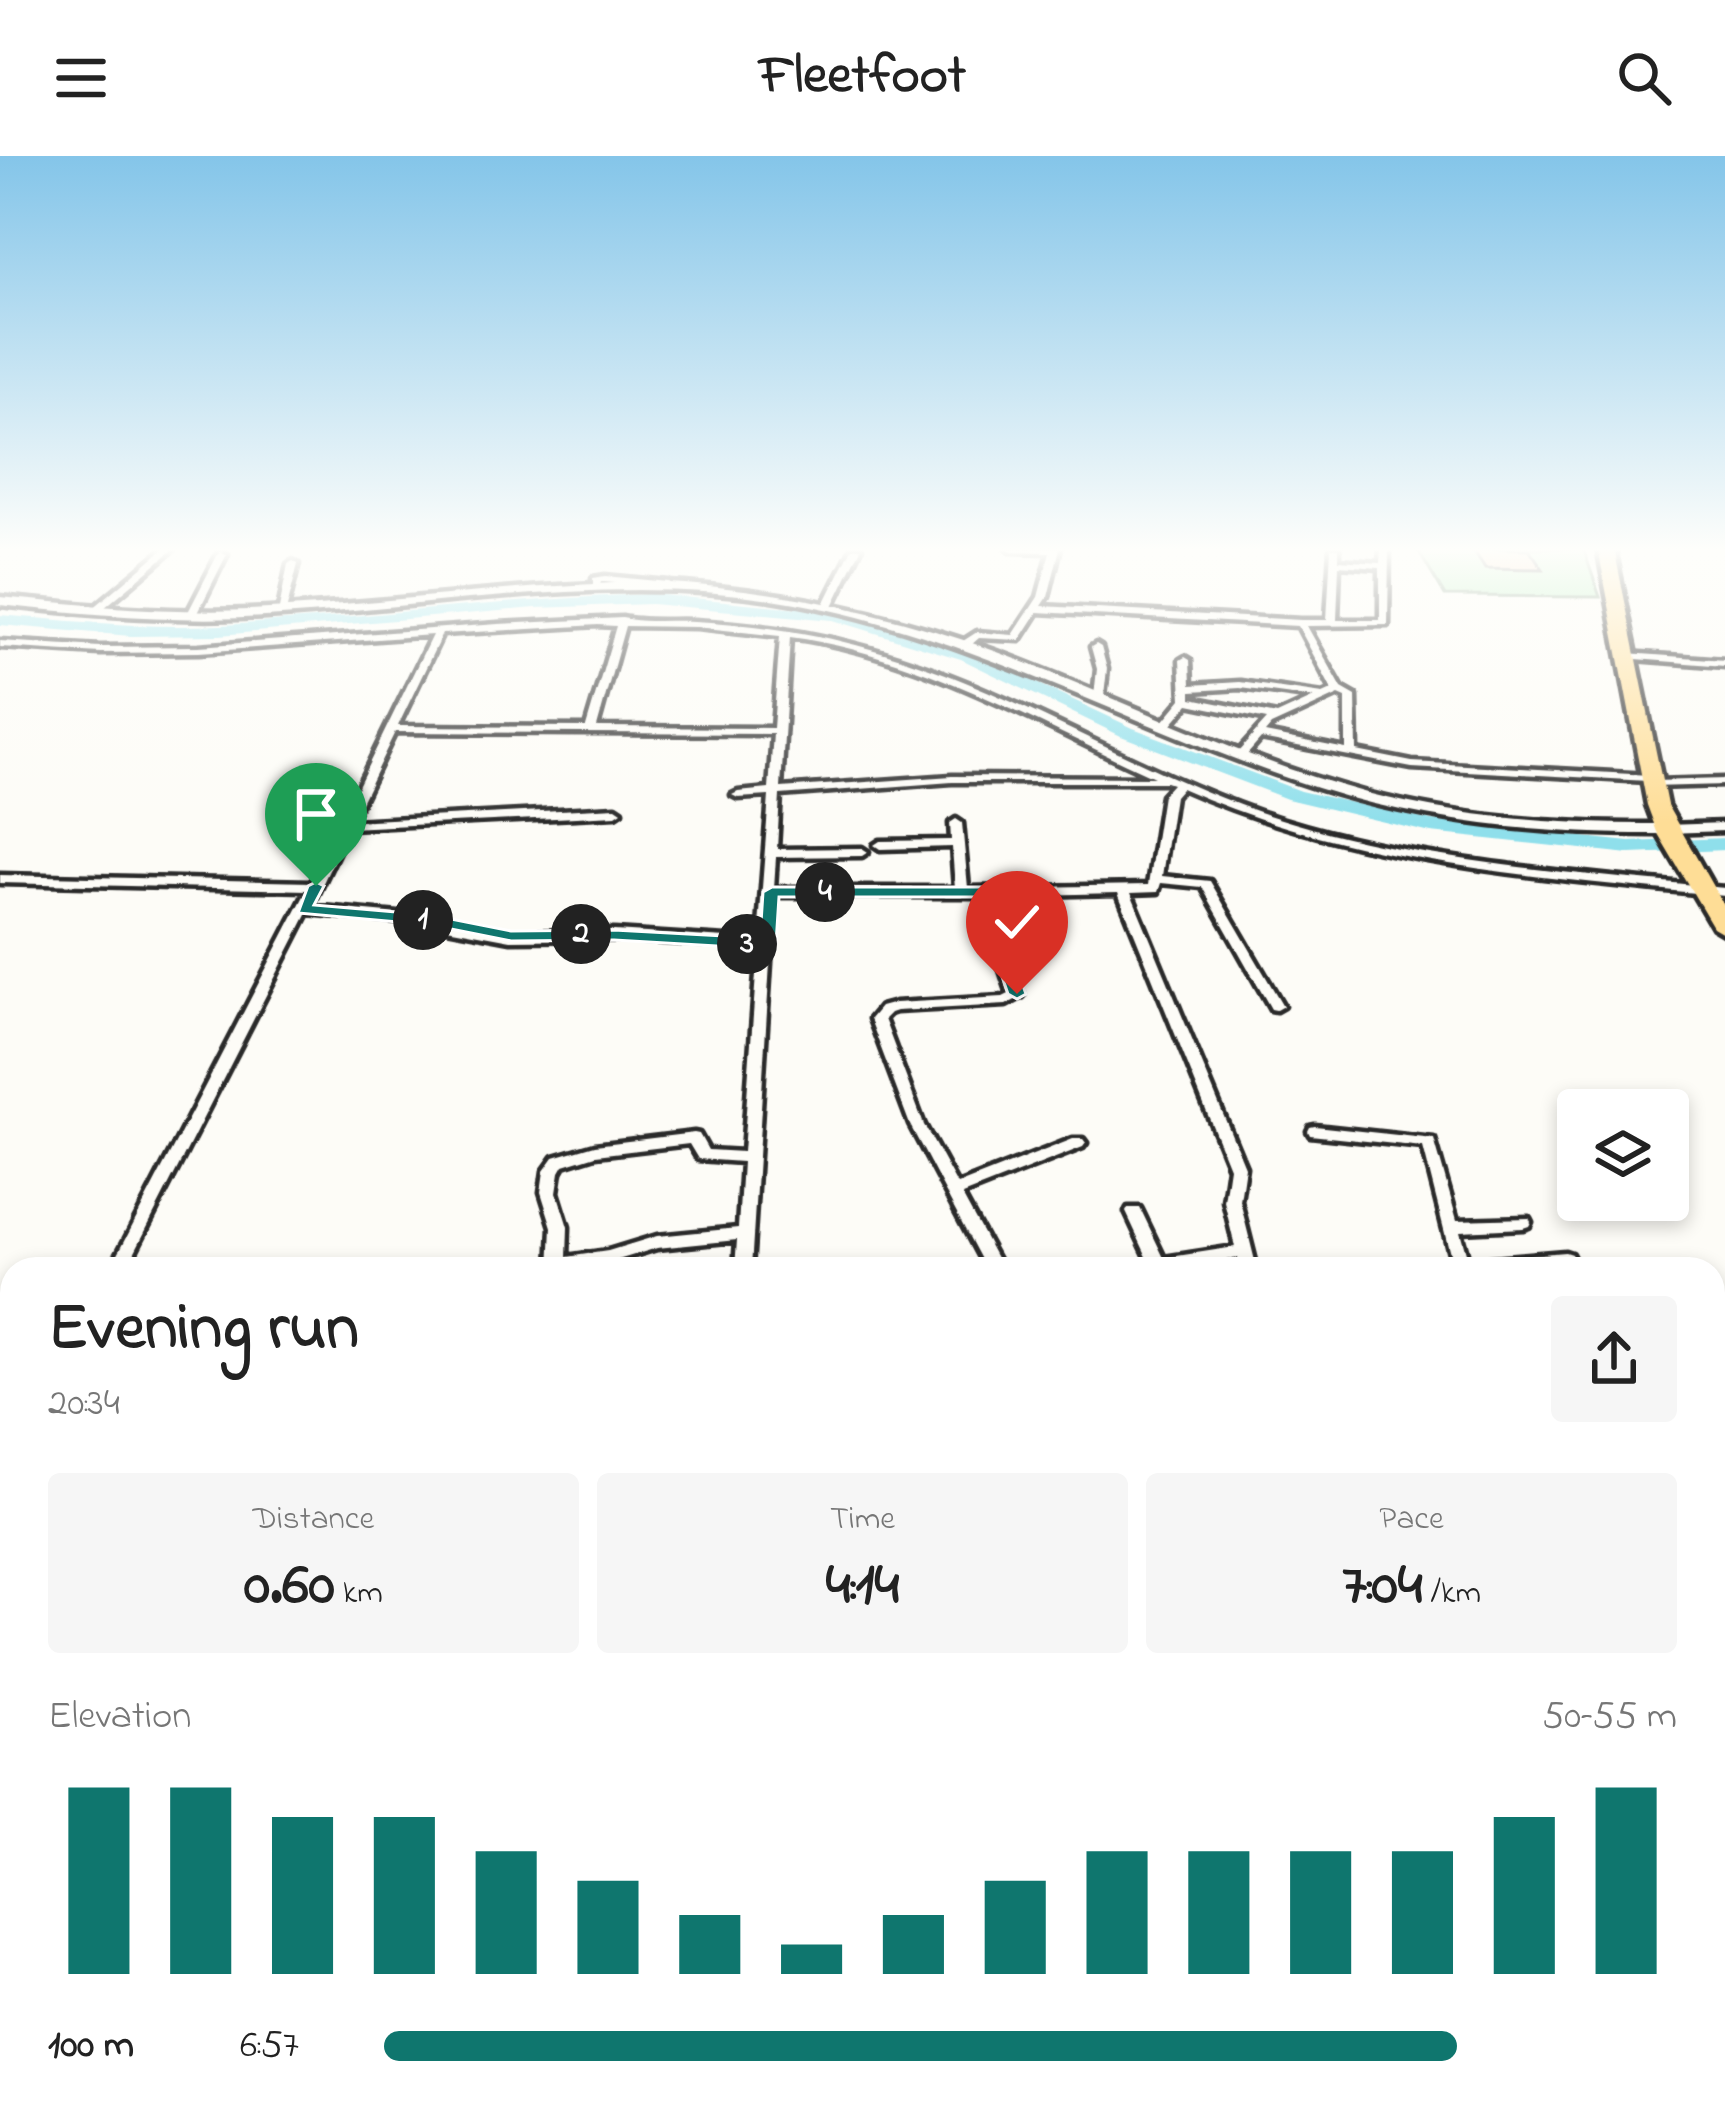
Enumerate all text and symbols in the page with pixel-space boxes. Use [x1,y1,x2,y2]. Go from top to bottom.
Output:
text: Fleetfoot [759,39,966,117]
icon: menu [48,45,114,111]
icon: search [1611,45,1677,111]
pin [265,763,367,886]
icon: arrive [283,781,349,847]
pin: 4 [795,862,855,922]
text: 4 [818,868,832,916]
pin [966,871,1068,994]
icon: check [984,889,1050,955]
pin: 1 [393,890,453,950]
text: 1 [418,896,428,944]
pin: 2 [551,904,611,964]
text: 2 [573,910,589,958]
pin: 3 [717,914,777,974]
text: 3 [740,920,754,968]
map controls [1557,1089,1689,1221]
button: layers [1557,1089,1689,1221]
text: Evening run [48,1283,359,1379]
button: share [1551,1296,1677,1422]
text: 20:34 [48,1376,120,1433]
text: Distance [253,1496,374,1544]
text: Time [830,1496,895,1544]
text: Pace [1379,1496,1444,1544]
text: 0.60 [244,1544,335,1631]
text: 4:14 [826,1544,899,1631]
text: 7:04 [1342,1544,1422,1631]
text: km [335,1570,383,1618]
text: /km [1422,1570,1481,1618]
text: Elevation [48,1689,191,1746]
text: 50–55 m [1542,1689,1677,1746]
text: 100 m [48,2018,134,2075]
text: 6:57 [240,2018,299,2075]

